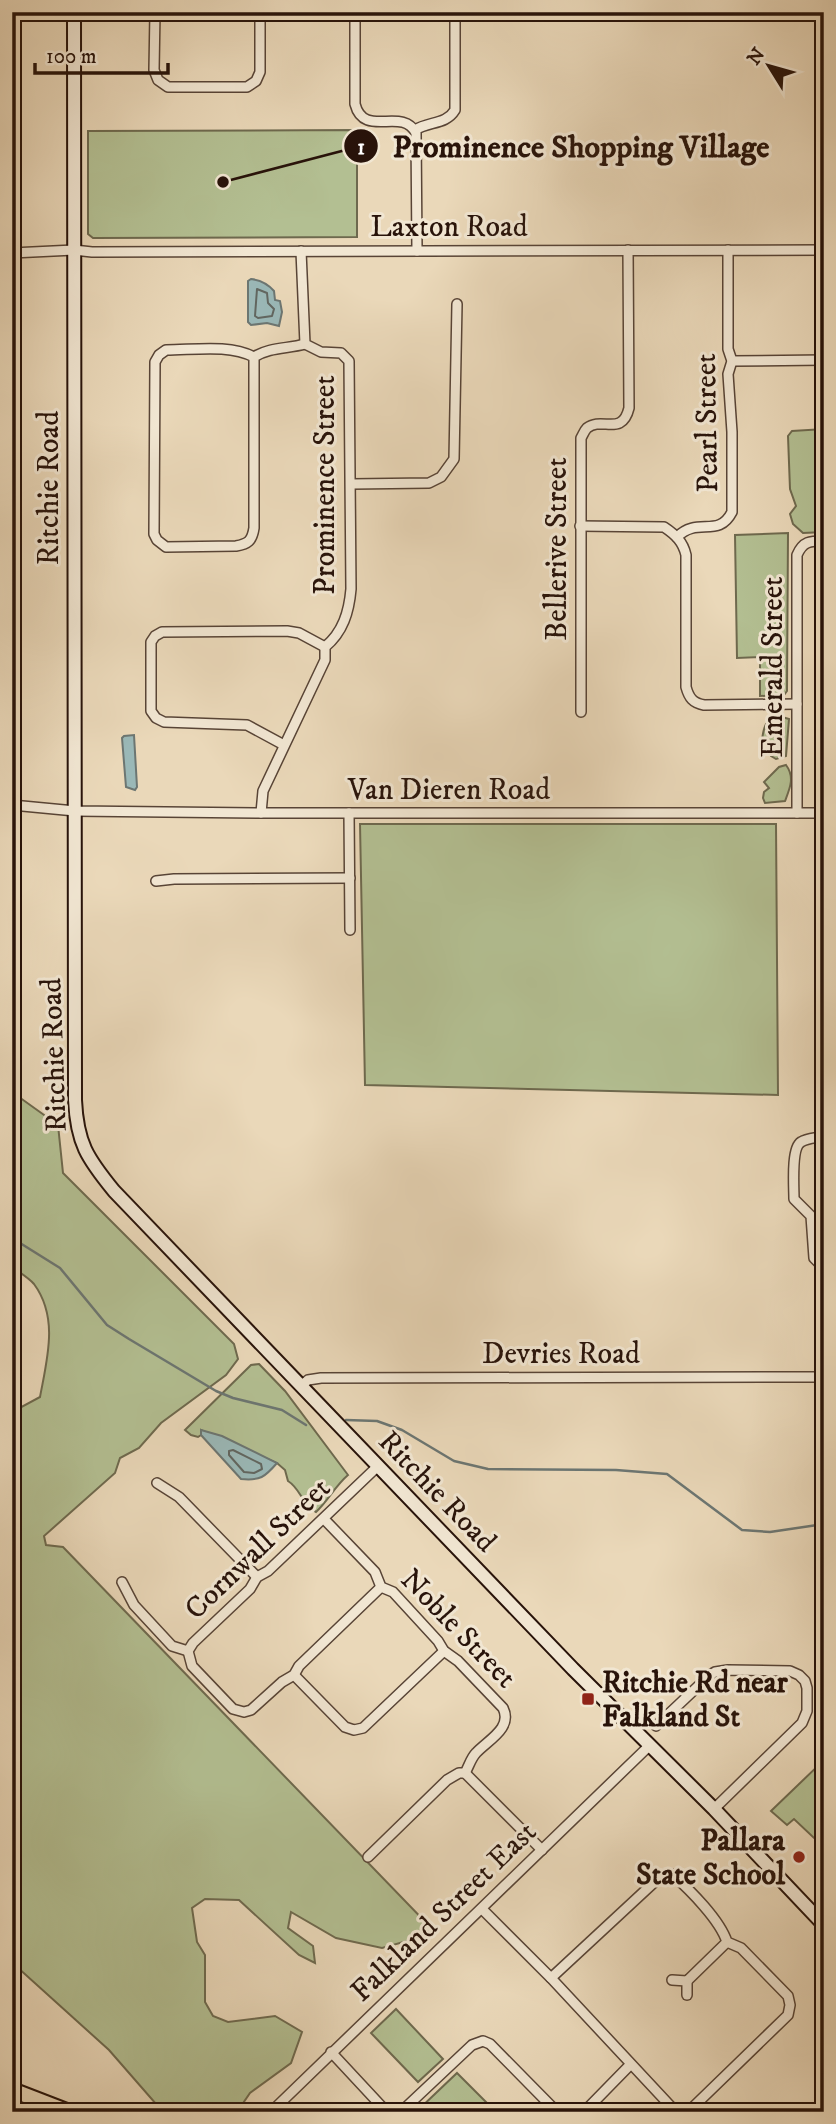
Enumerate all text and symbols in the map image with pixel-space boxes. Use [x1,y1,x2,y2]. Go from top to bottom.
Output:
scale bar [35,32,168,76]
north arrow [734,32,804,102]
text: N [743,43,771,70]
text: 100 m [46,44,97,70]
callout: Prominence Shopping Village [343,120,783,173]
text: Prominence Shopping Village [392,128,770,168]
text: 1 [357,135,365,161]
street label: Laxton Road [370,209,528,246]
street label: Pearl Street [688,353,727,493]
street label: Prominence Street [307,375,344,595]
street label: Ritchie Road [31,411,68,565]
street label: Bellerive Street [539,457,576,641]
street label: Emerald Street [755,576,792,758]
street label: Van Dieren Road [347,772,550,809]
street label: Ritchie Road [33,977,76,1133]
street label: Devries Road [482,1336,640,1373]
street label: Ritchie Road [370,1424,504,1560]
street label: Cornwall Street [177,1470,339,1628]
street label: Noble Street [392,1562,524,1696]
place label: Ritchie Rd near Falkland St [602,1665,789,1736]
marker: Ritchie Rd near Falkland St [580,1691,596,1707]
street label: Falkland Street East [343,1814,545,2010]
place label: Pallara State School [636,1823,786,1894]
marker: Pallara State School [791,1849,807,1865]

